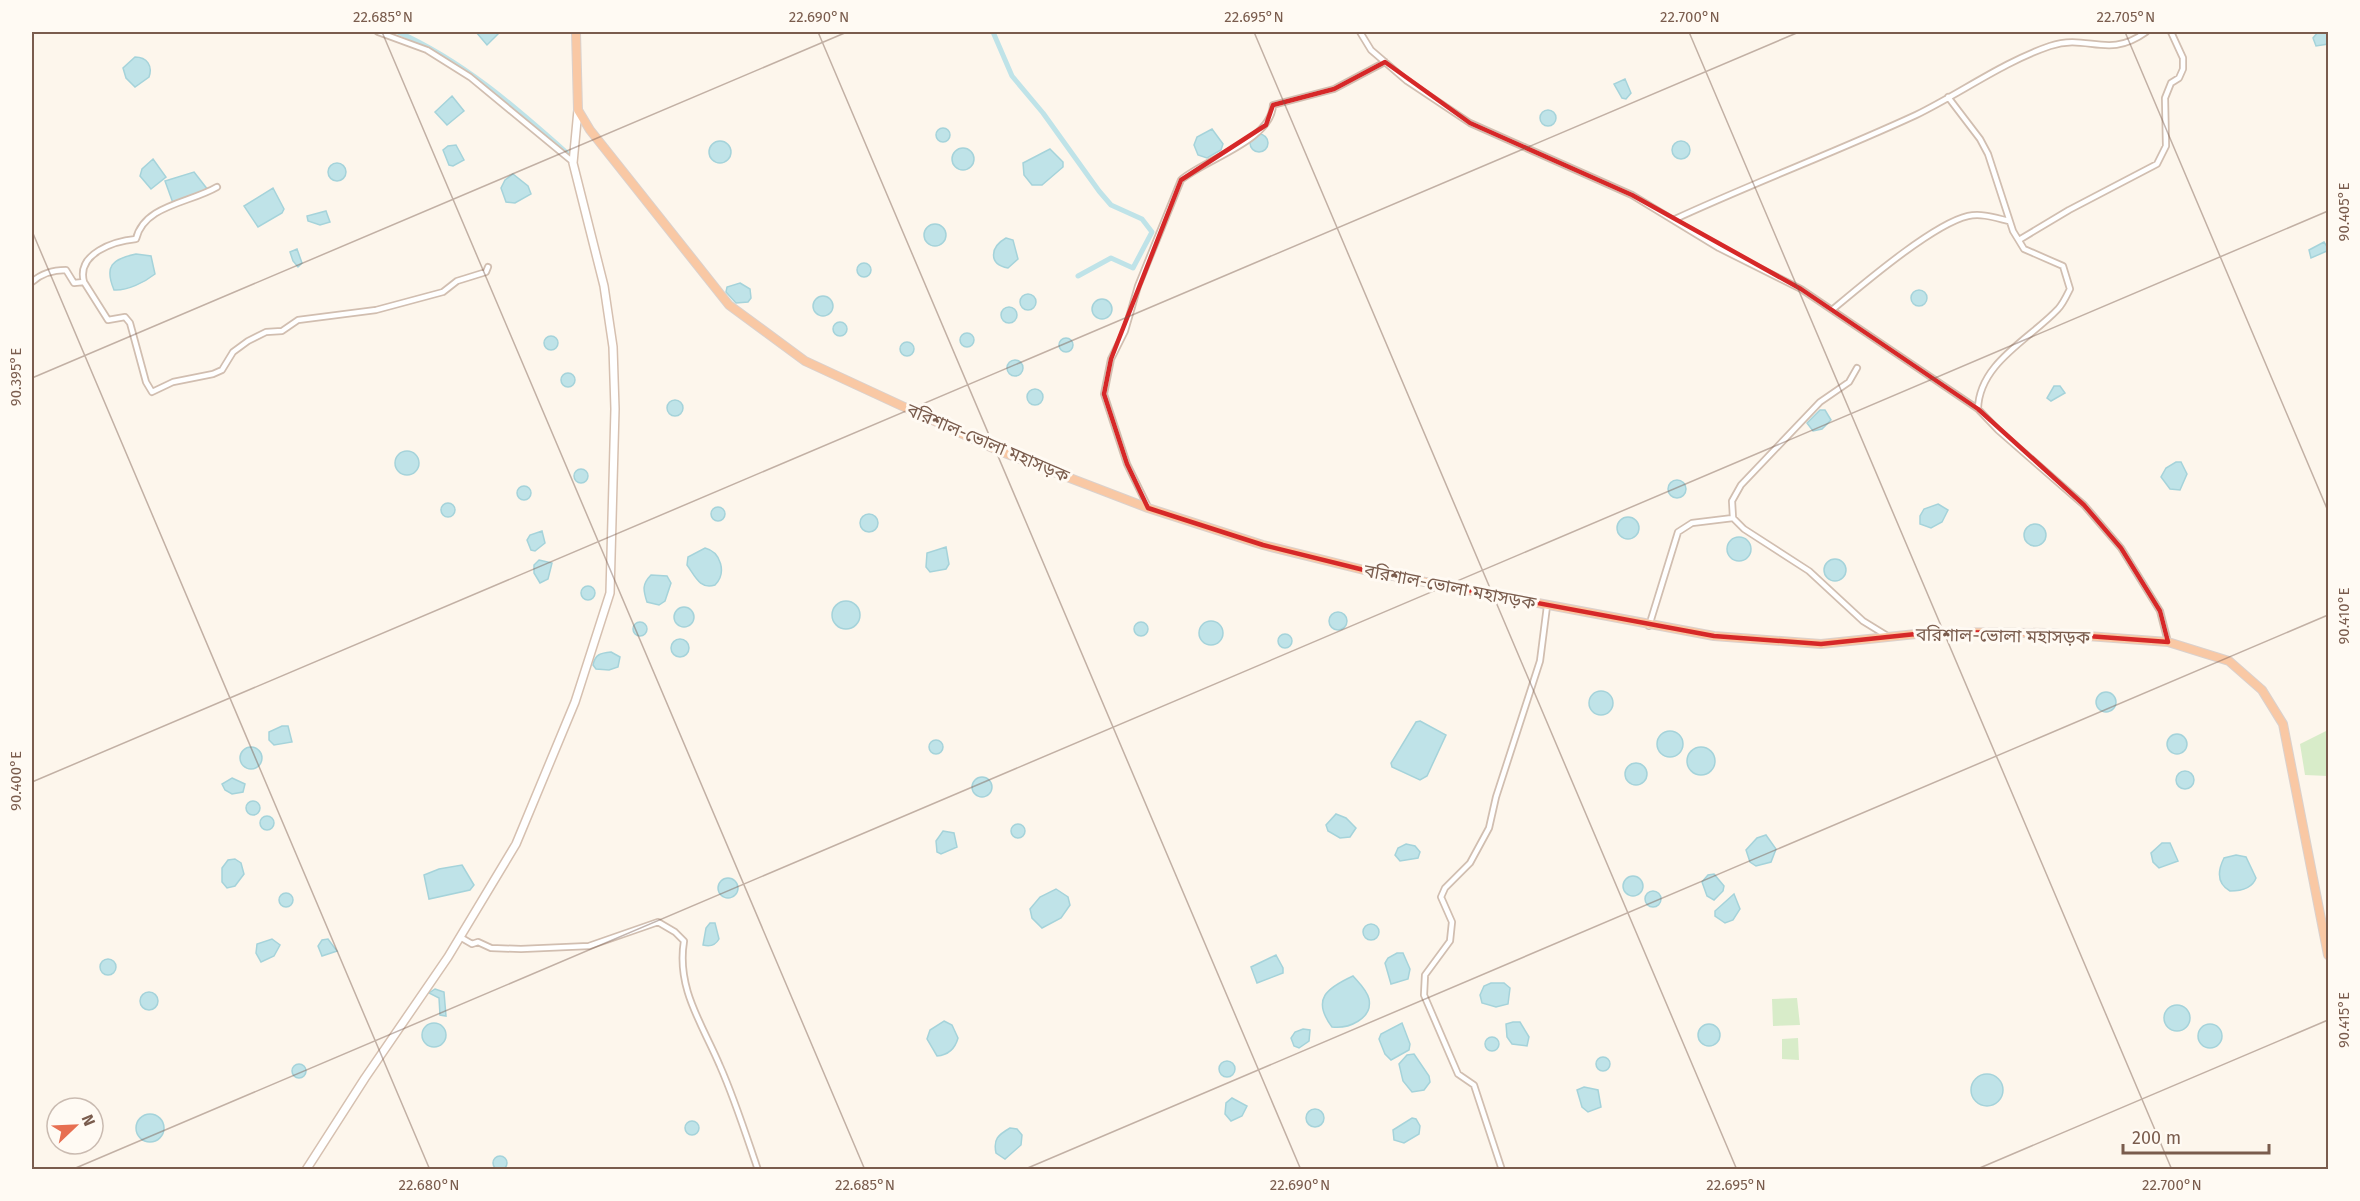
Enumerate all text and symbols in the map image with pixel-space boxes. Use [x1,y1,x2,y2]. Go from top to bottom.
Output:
text: 22.685°N [353,8,413,26]
text: 22.690°N [789,8,849,26]
text: 22.695°N [1224,8,1284,26]
text: 22.700°N [1660,8,1720,26]
text: 22.705°N [2097,8,2155,26]
text: 90.405°E [2335,183,2353,241]
text: 90.395°E [7,348,25,406]
street label: বরিশাল-ভোলা মহাসড়ক [903,398,1073,487]
street label: বরিশাল-ভোলা মহাসড়ক [1361,559,1538,615]
text: 90.410°E [2335,587,2353,645]
street label: বরিশাল-ভোলা মহাসড়ক [1915,623,2091,649]
text: 90.400°E [7,751,25,811]
text: 90.415°E [2335,992,2353,1048]
north arrow [45,1096,105,1156]
text: N [78,1112,99,1129]
scale bar [2123,1117,2268,1155]
text: 200 m [2132,1127,2181,1149]
text: 22.680°N [398,1176,460,1194]
text: 22.685°N [835,1176,895,1194]
text: 22.690°N [1270,1176,1330,1194]
text: 22.695°N [1706,1176,1766,1194]
text: 22.700°N [2142,1176,2202,1194]

